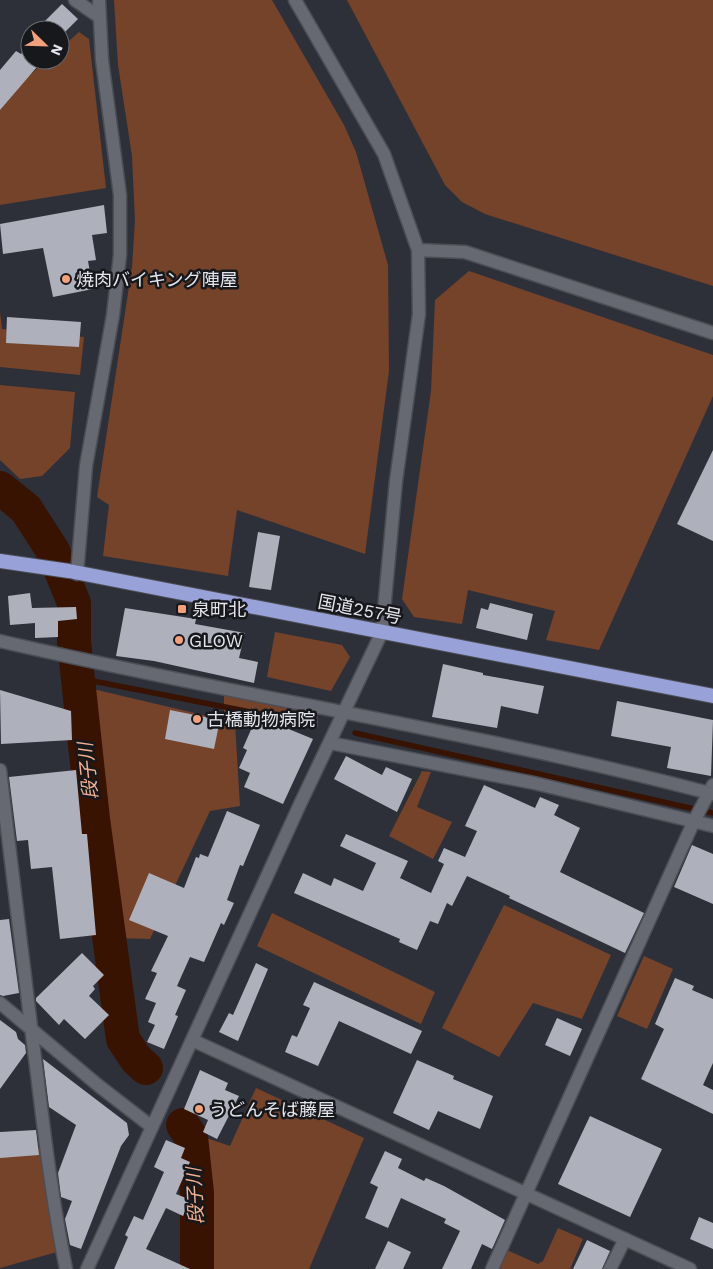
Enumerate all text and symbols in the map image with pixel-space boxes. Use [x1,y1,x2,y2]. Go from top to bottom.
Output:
north arrow [20,20,70,70]
text: N [48,42,66,58]
place label: 焼肉バイキング陣屋 [76,269,237,290]
marker: 焼肉バイキング陣屋 [60,273,72,285]
street label: 国道257号 [316,591,404,627]
place label: 泉町北 [192,599,246,620]
marker: 泉町北 [176,603,188,615]
place label: GLOW [189,630,243,651]
marker: GLOW [173,634,185,646]
place label: 古橋動物病院 [207,709,315,730]
marker: 古橋動物病院 [191,713,203,725]
water label: 段子川 [73,739,102,801]
place label: うどんそば藤屋 [209,1099,335,1120]
marker: うどんそば藤屋 [193,1103,205,1115]
water label: 段子川 [182,1165,208,1225]

